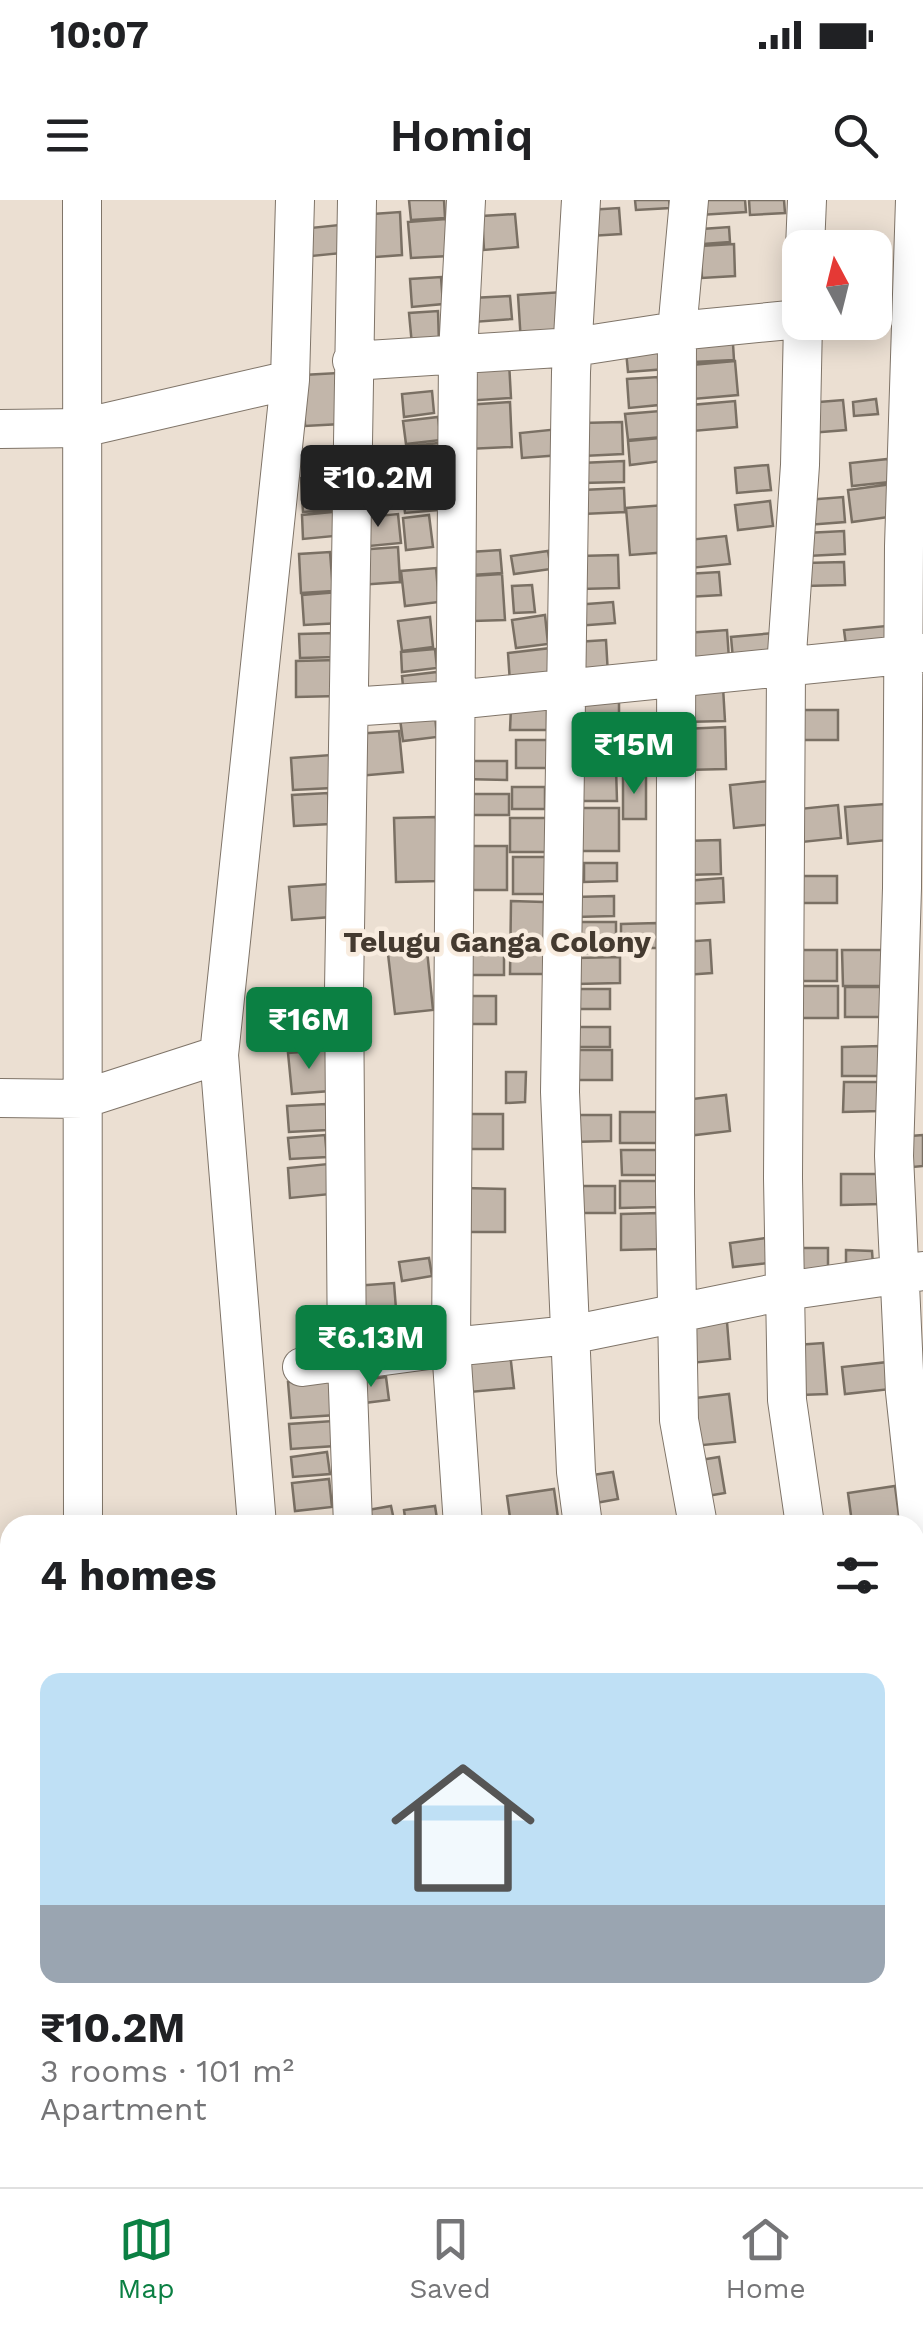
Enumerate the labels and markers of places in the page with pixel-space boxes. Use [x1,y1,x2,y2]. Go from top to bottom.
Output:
pin: ₹10.2M [297,445,459,530]
pin: ₹15M [575,712,693,797]
pin: ₹16M [250,987,368,1072]
pin: ₹6.13M [290,1305,452,1390]

